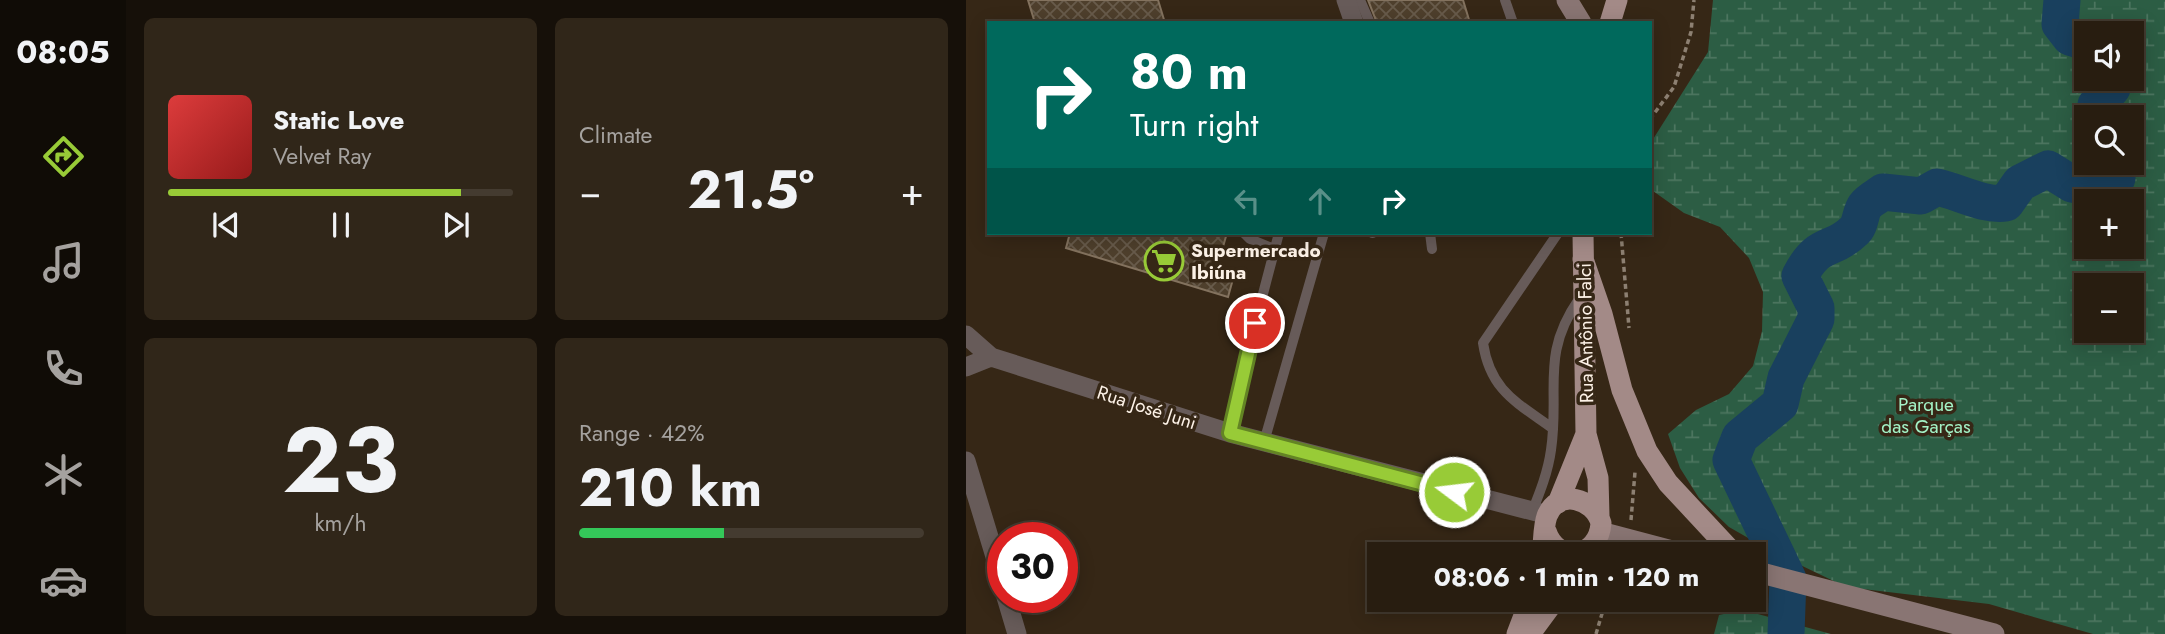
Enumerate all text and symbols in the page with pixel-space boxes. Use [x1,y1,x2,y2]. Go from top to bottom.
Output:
map controls [2074,21,2144,343]
button: sound [2074,21,2144,91]
text: 08:05 [16,29,110,75]
text: 80 m [1130,37,1248,107]
icon: right [1015,49,1106,140]
text: Static Love [273,101,405,139]
text: Turn right [1130,102,1259,148]
button: search [2074,105,2144,175]
text: Climate [579,118,652,152]
icon: directions [39,132,88,181]
text: Velvet Ray [273,139,371,173]
text: 21.5° [688,152,814,228]
text: − [579,164,601,219]
text: + [901,164,924,219]
icon: left [1228,182,1266,220]
icon: ahead [1301,182,1339,220]
icon: right [1374,182,1412,220]
button: + [2074,189,2144,259]
icon: previous [207,206,245,244]
icon: pause [322,206,360,244]
icon: next [437,206,475,244]
place label: Supermercado Ibiúna [1191,237,1321,286]
icon: music [39,238,88,287]
supermarket icon: Supermercado Ibiúna [1143,240,1185,282]
street label: Rua Antônio Falci [1571,263,1600,403]
button: − [2074,273,2144,343]
pin [1225,293,1285,353]
icon: arrive [1236,304,1274,342]
icon: phone [39,344,88,393]
street label: Rua José Juni [1094,379,1200,436]
park label: Parque das Garças [1881,391,1971,440]
text: 23 [282,395,399,526]
text: Range · 42% [579,416,704,450]
icon: climate [39,450,88,499]
text: 210 km [579,450,762,526]
position arrow [1417,455,1491,529]
text: km/h [315,506,366,540]
speed limit sign: 30 [987,522,1078,613]
icon: car [39,556,88,605]
text: 08:06 · 1 min · 120 m [1434,558,1699,596]

